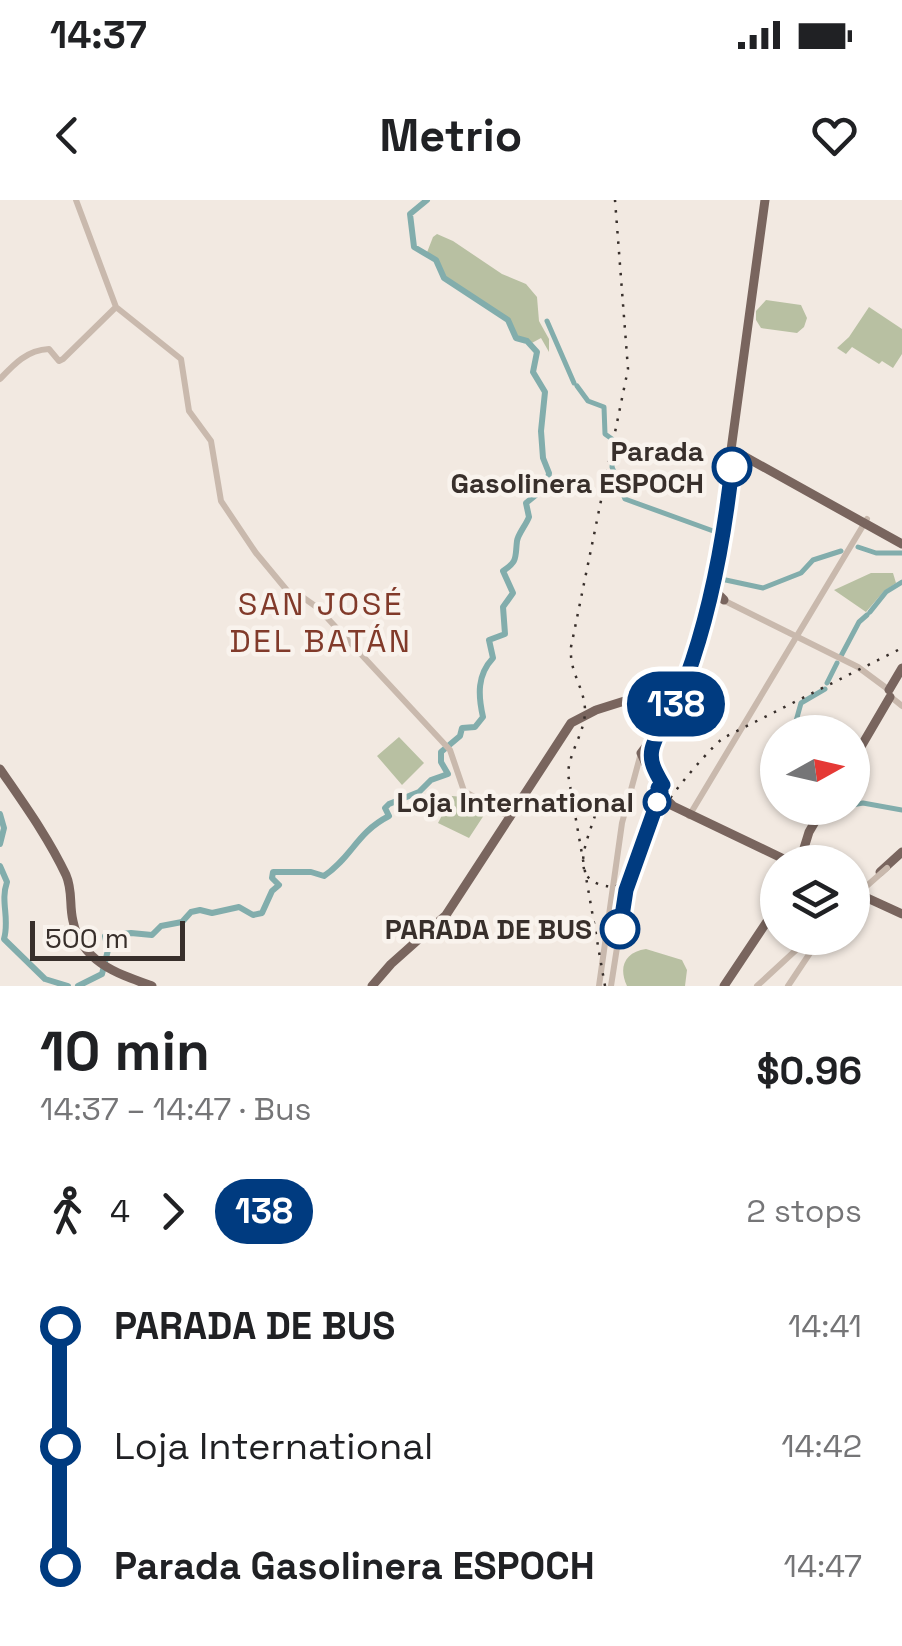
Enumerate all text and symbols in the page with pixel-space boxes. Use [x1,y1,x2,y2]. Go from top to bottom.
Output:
text: 14:37 [50,11,147,59]
text: Metrio [380,107,522,164]
icon: back [40,108,95,163]
icon: heart [807,108,862,163]
place label: Parada Gasolinera ESPOCH [451,433,704,501]
marker: Parada Gasolinera ESPOCH [713,448,751,486]
district label: SAN JOSÉ DEL BATÁN [229,584,413,661]
line badge: 138 [618,672,734,736]
text: 138 [647,682,705,726]
north arrow [760,715,870,825]
map controls [760,715,870,955]
place label: Loja International [396,784,634,820]
marker: Loja International [644,789,670,815]
button: layers [760,845,870,955]
marker: PARADA DE BUS [601,910,639,948]
place label: PARADA DE BUS [385,911,592,947]
scale bar [30,916,185,960]
text: 500 m [45,920,129,956]
text: 10 min [40,1016,210,1086]
text: $0.96 [757,1047,862,1095]
text: 14:37 – 14:47 · Bus [40,1089,311,1129]
icon: walk [40,1184,95,1239]
icon: forward [145,1184,200,1239]
text: 138 [235,1189,293,1233]
text: 4 [110,1191,130,1231]
text: 2 stops [747,1191,862,1231]
text: PARADA DE BUS [114,1302,395,1350]
text: 14:41 [788,1306,862,1346]
text: Loja International [114,1422,433,1470]
text: 14:42 [781,1426,862,1466]
text: Parada Gasolinera ESPOCH [114,1542,595,1590]
text: 14:47 [784,1546,862,1586]

